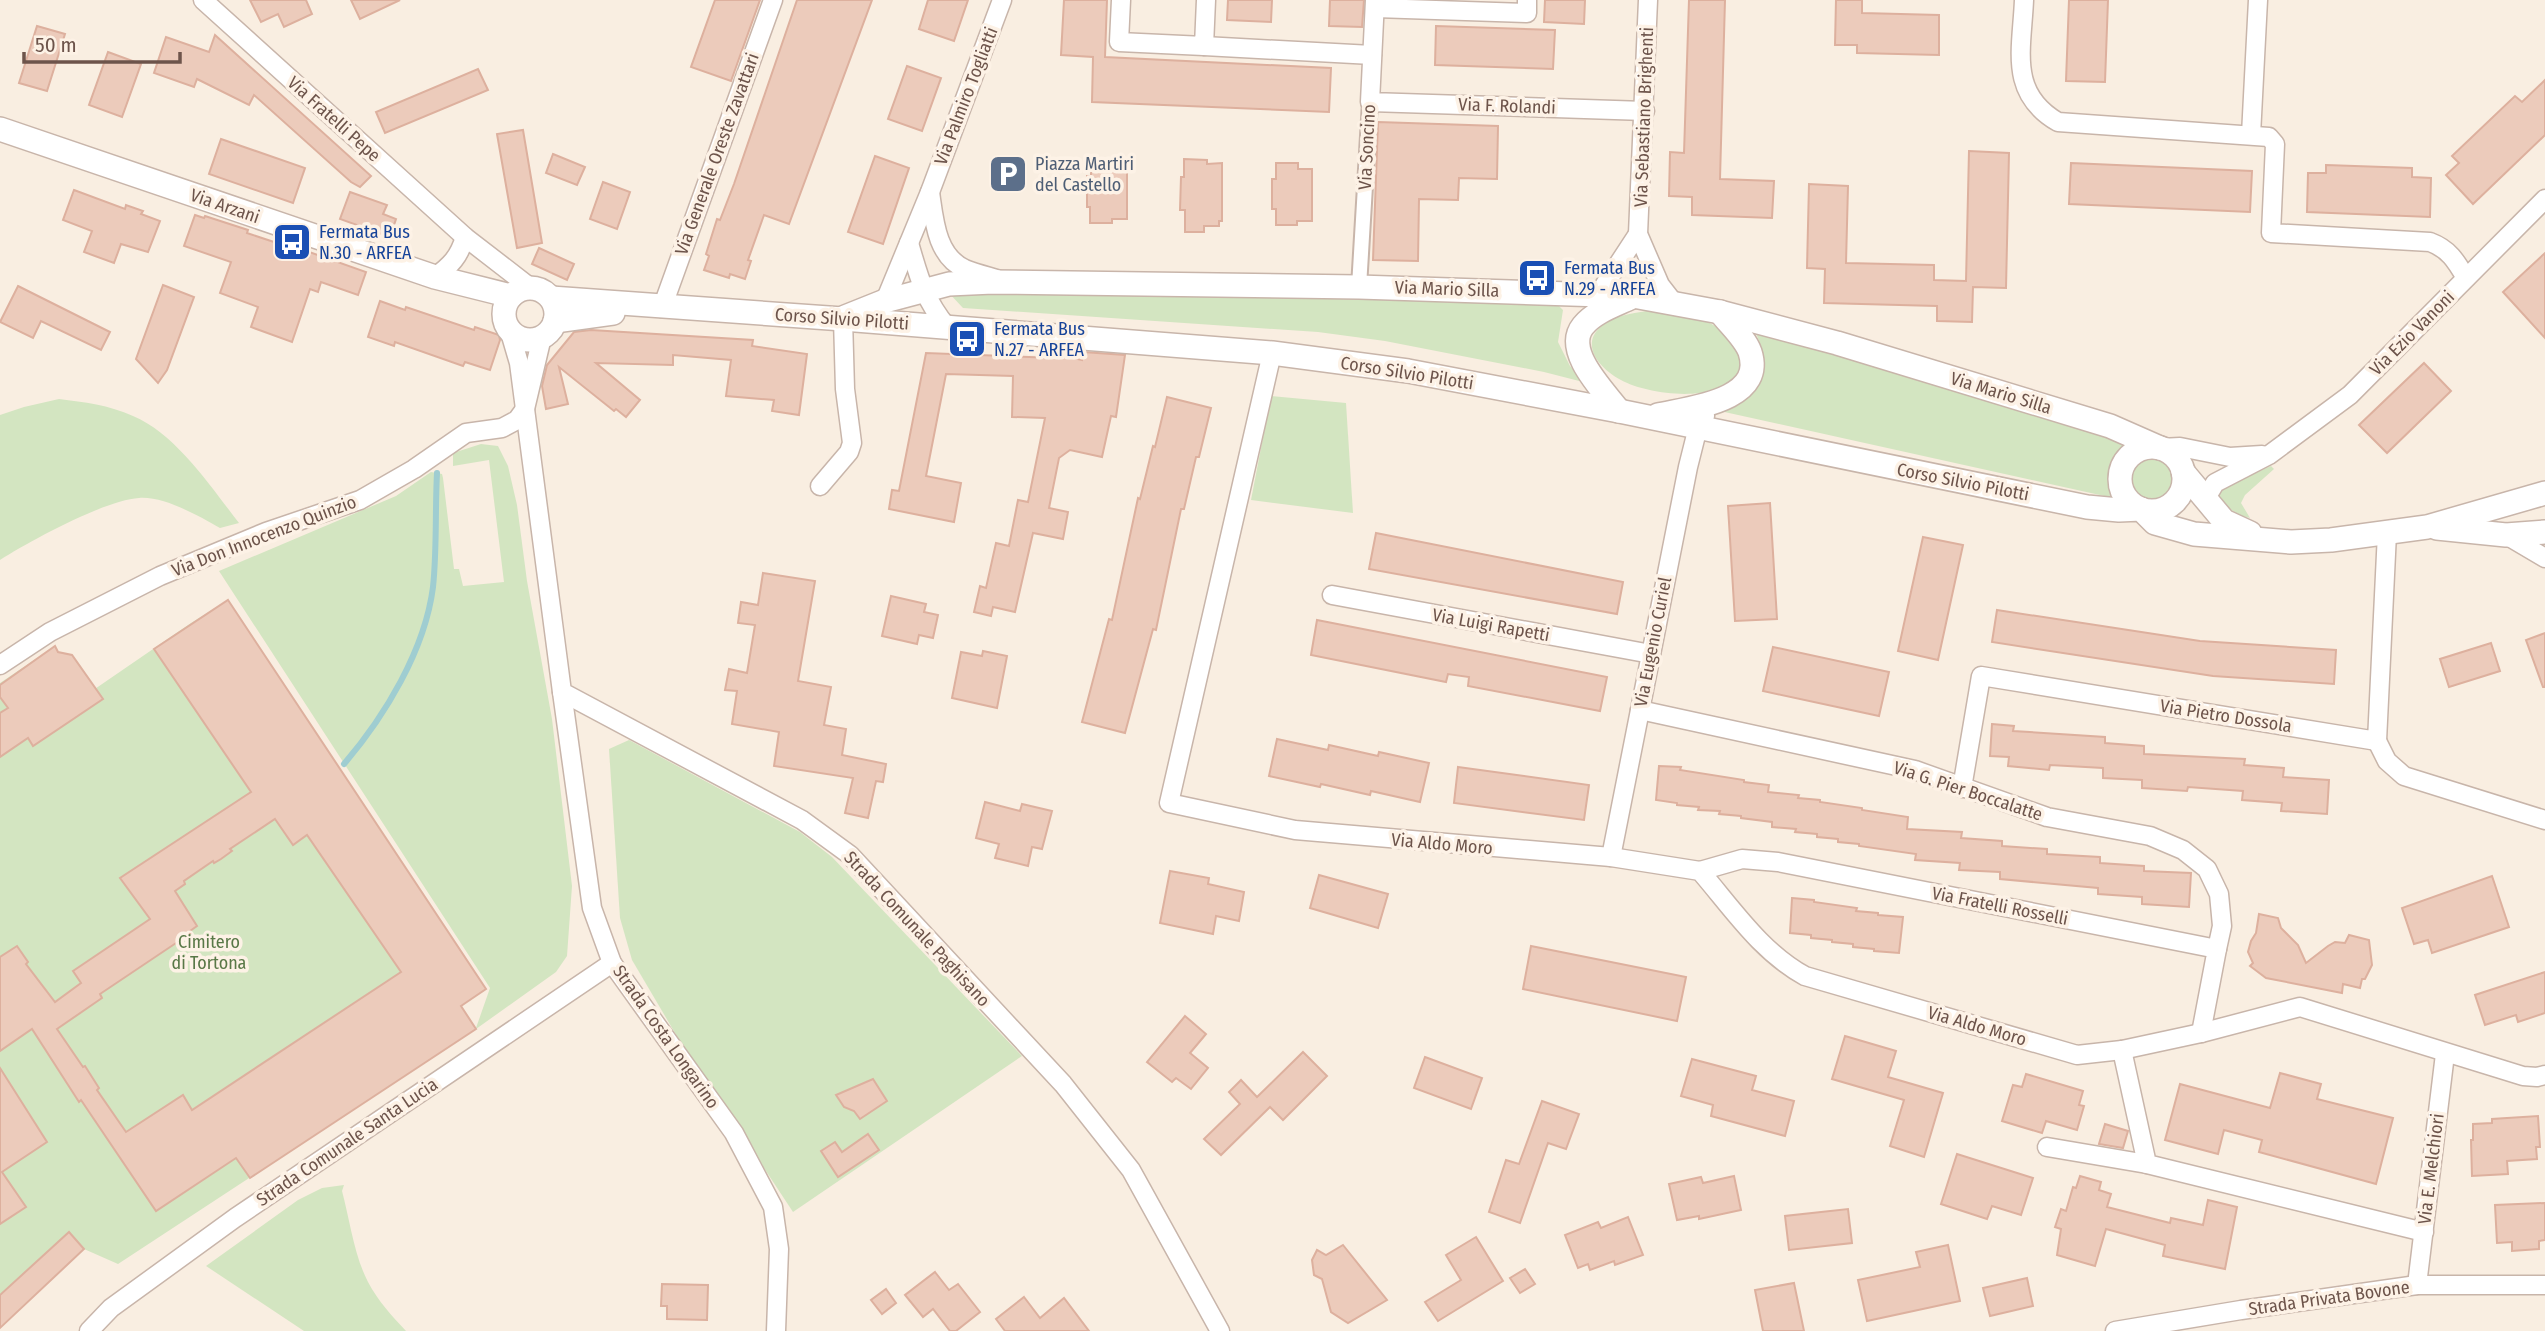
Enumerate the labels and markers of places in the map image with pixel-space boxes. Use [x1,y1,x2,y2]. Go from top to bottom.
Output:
parking icon: Piazza Martiri del Castello [987,153,1029,195]
place label: Piazza Martiri del Castello [1035,153,1134,196]
bus stop icon: Fermata Bus N.30 - ARFEA [271,221,313,263]
place label: Fermata Bus N.30 - ARFEA [319,221,412,264]
bus stop icon: Fermata Bus N.29 - ARFEA [1516,257,1558,299]
place label: Fermata Bus N.29 - ARFEA [1564,257,1656,300]
bus stop icon: Fermata Bus N.27 - ARFEA [946,318,988,360]
place label: Fermata Bus N.27 - ARFEA [994,318,1085,361]

